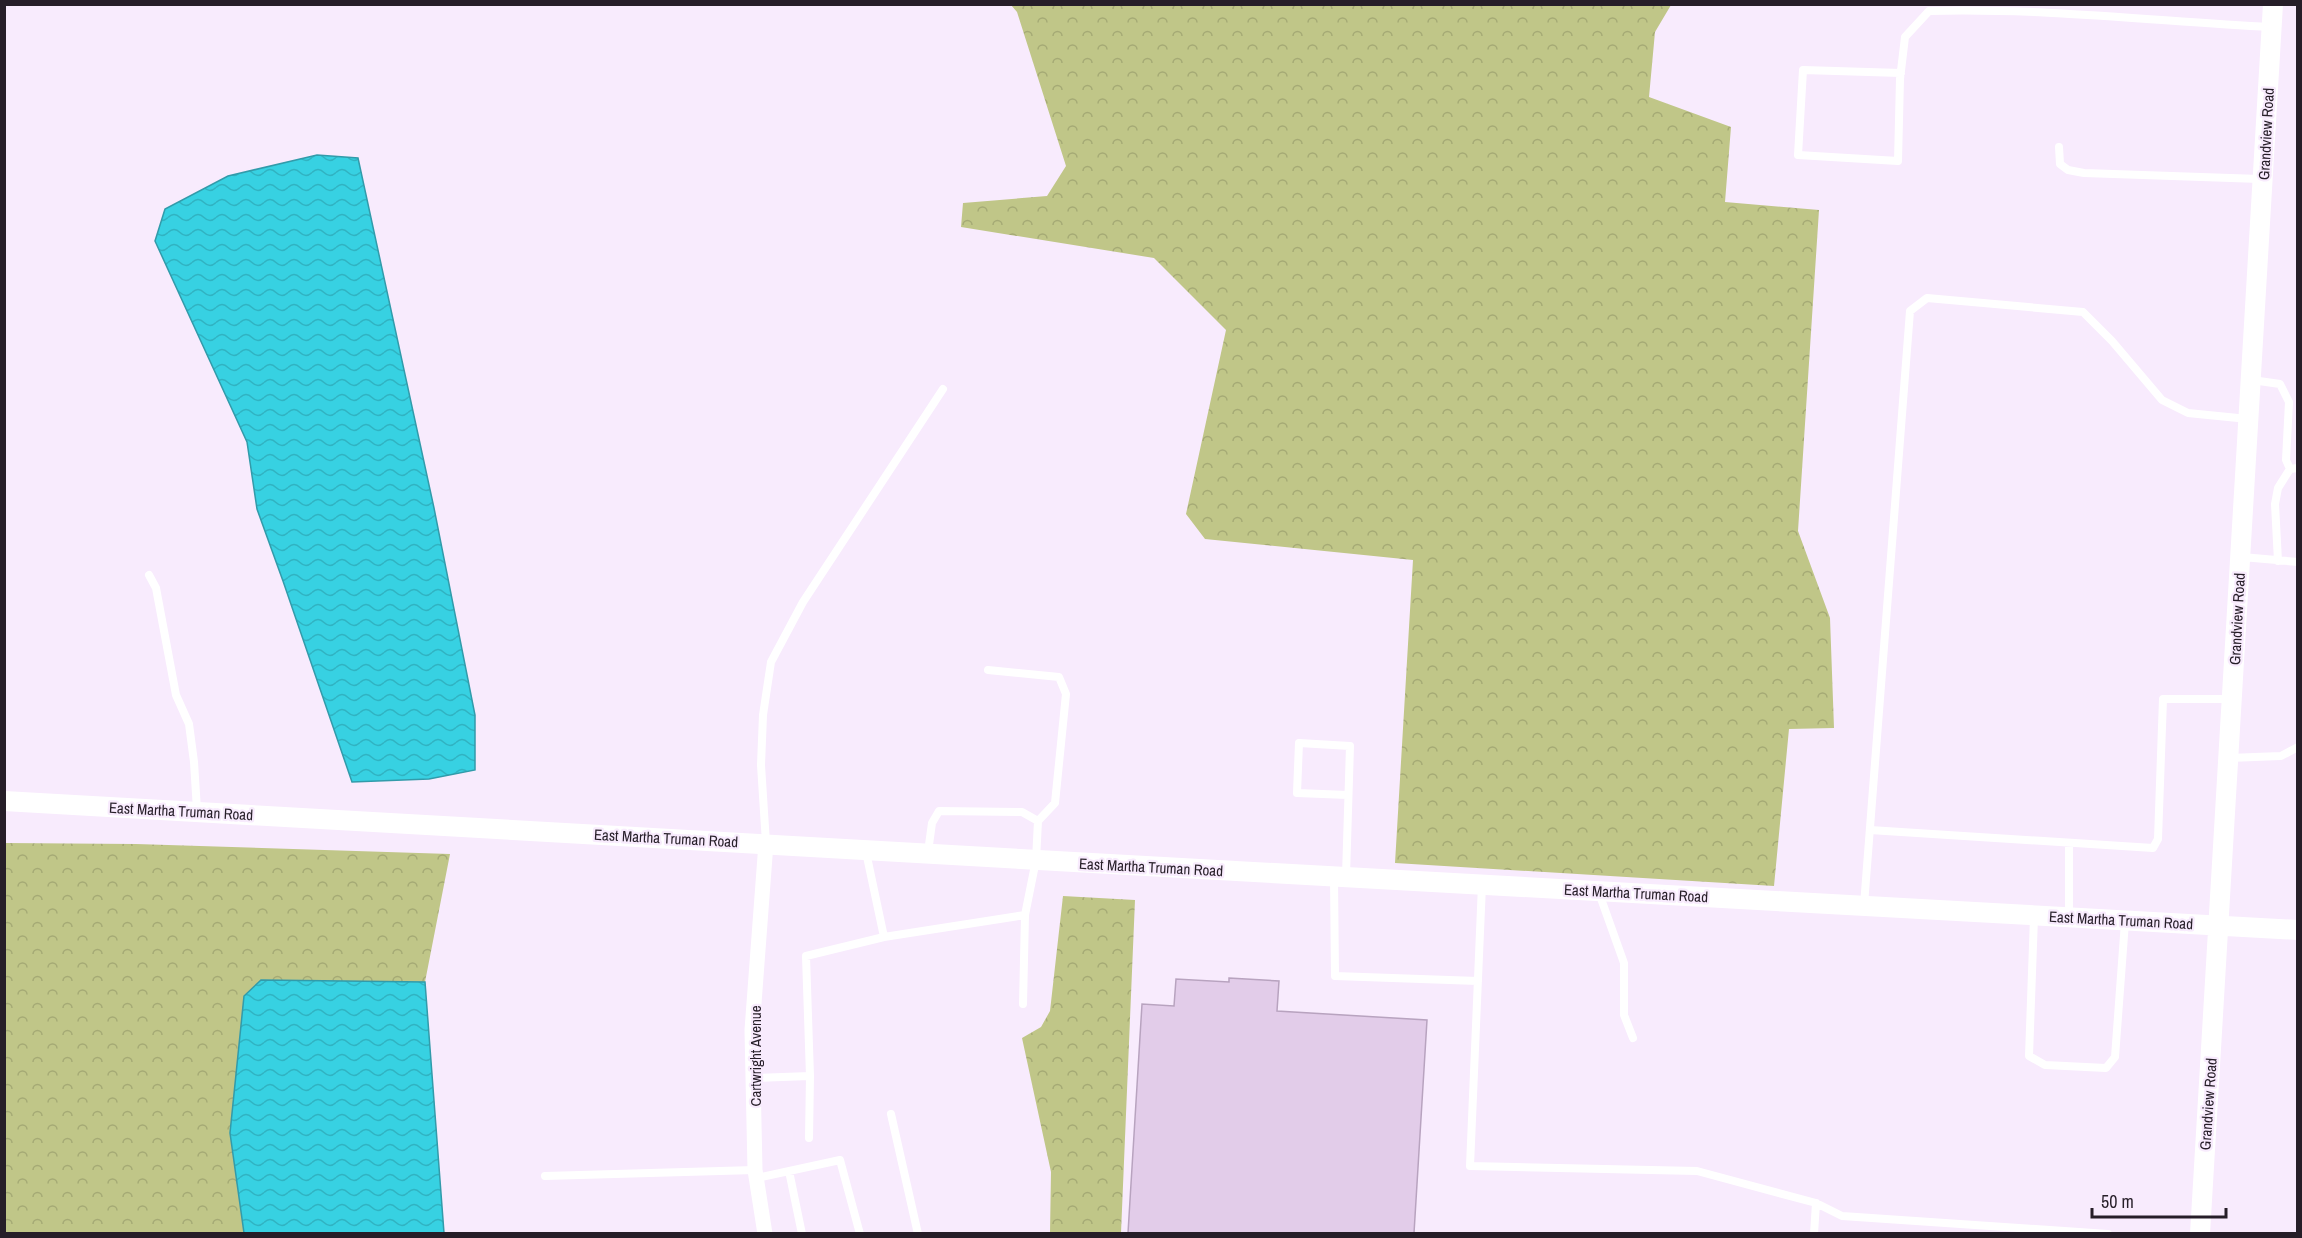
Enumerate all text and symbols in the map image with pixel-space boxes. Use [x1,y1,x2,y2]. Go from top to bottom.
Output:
street label: Grandview Road [2253,87,2279,181]
street label: Grandview Road [2224,572,2250,666]
street label: East Martha Truman Road [108,797,254,825]
street label: East Martha Truman Road [593,824,739,852]
street label: East Martha Truman Road [1078,853,1224,881]
street label: East Martha Truman Road [1563,879,1709,907]
street label: East Martha Truman Road [2048,906,2194,934]
street label: Cartwright Avenue [745,1005,766,1106]
street label: Grandview Road [2194,1057,2222,1151]
scale bar [2092,1181,2226,1219]
text: 50 m [2101,1189,2134,1214]

